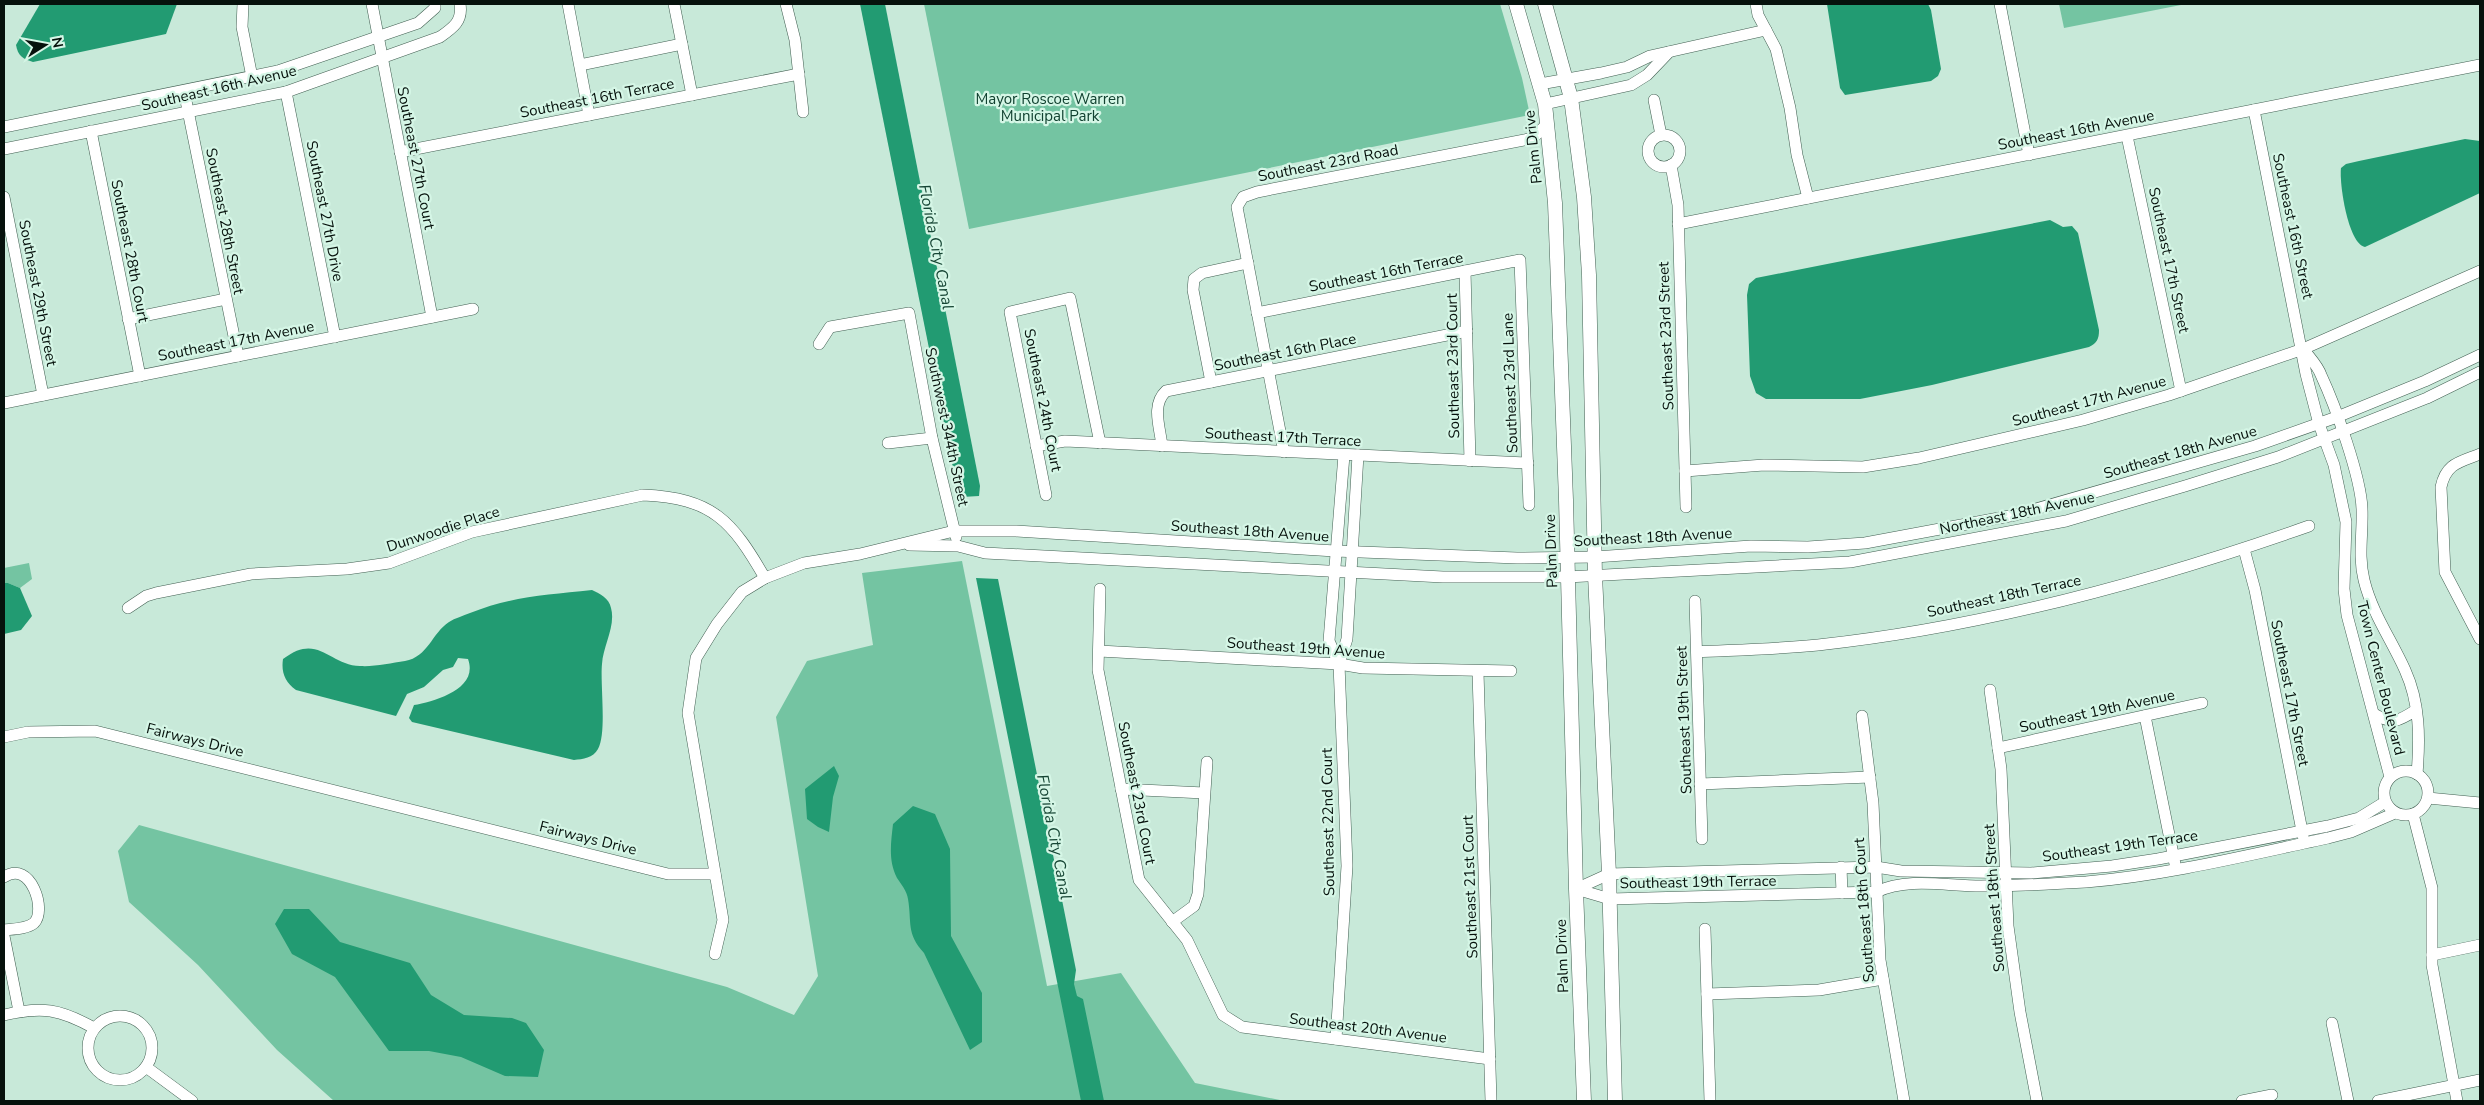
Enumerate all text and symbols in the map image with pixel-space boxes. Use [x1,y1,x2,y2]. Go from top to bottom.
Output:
north arrow [20,20,70,70]
text: N [47,36,68,50]
street label: Southeast 16th Avenue [139,60,299,116]
street label: Southeast 16th Terrace [518,73,676,123]
street label: Southeast 27th Court [392,85,440,232]
park label: Mayor Roscoe Warren Municipal Park [975,89,1125,126]
street label: Southeast 16th Avenue [1996,105,2156,155]
street label: Palm Drive [1519,109,1547,185]
street label: Southeast 27th Drive [302,139,348,283]
street label: Southeast 23rd Road [1256,140,1400,186]
street label: Southeast 28th Street [201,146,249,297]
street label: Southeast 16th Street [2268,151,2318,301]
street label: Southeast 28th Court [106,178,154,325]
water label: Florida City Canal [913,182,959,312]
street label: Southeast 17th Street [2144,185,2194,335]
street label: Southeast 29th Street [14,218,62,369]
street label: Southeast 16th Terrace [1307,247,1465,297]
street label: Southeast 23rd Street [1653,261,1679,411]
street label: Southeast 23rd Court [1442,293,1464,439]
street label: Southeast 23rd Lane [1498,312,1522,454]
street label: Southeast 17th Avenue [156,316,316,366]
street label: Southeast 24th Court [1019,327,1067,474]
street label: Southeast 16th Place [1212,328,1358,376]
street label: Southwest 344th Street [920,346,974,509]
street label: Southeast 17th Avenue [2010,371,2168,431]
street label: Southeast 18th Avenue [2101,421,2259,483]
street label: Southeast 17th Terrace [1204,423,1362,451]
street label: Northeast 18th Avenue [1938,487,2096,539]
street label: Dunwoodie Place [384,501,502,557]
street label: Palm Drive [1540,514,1562,588]
street label: Southeast 18th Avenue [1170,515,1330,547]
street label: Southeast 18th Avenue [1573,523,1733,551]
street label: Southeast 18th Terrace [1925,570,2083,622]
street label: Town Center Boulevard [2352,599,2410,757]
street label: Southeast 17th Street [2266,618,2314,769]
street label: Southeast 19th Avenue [1226,632,1386,664]
street label: Southeast 19th Street [1671,645,1697,795]
street label: Southeast 19th Avenue [2017,685,2177,737]
street label: Fairways Drive [144,718,246,762]
street label: Southeast 23rd Court [1113,720,1161,867]
street label: Southeast 22nd Court [1317,747,1339,896]
water label: Florida City Canal [1031,772,1077,902]
street label: Southeast 21st Court [1457,814,1482,959]
street label: Fairways Drive [537,816,639,860]
street label: Southeast 18th Street [1979,823,2009,973]
street label: Southeast 19th Terrace [2041,825,2199,867]
street label: Southeast 18th Court [1849,836,1879,983]
street label: Southeast 19th Terrace [1619,871,1777,893]
street label: Palm Drive [1551,919,1573,993]
street label: Southeast 20th Avenue [1288,1008,1448,1048]

